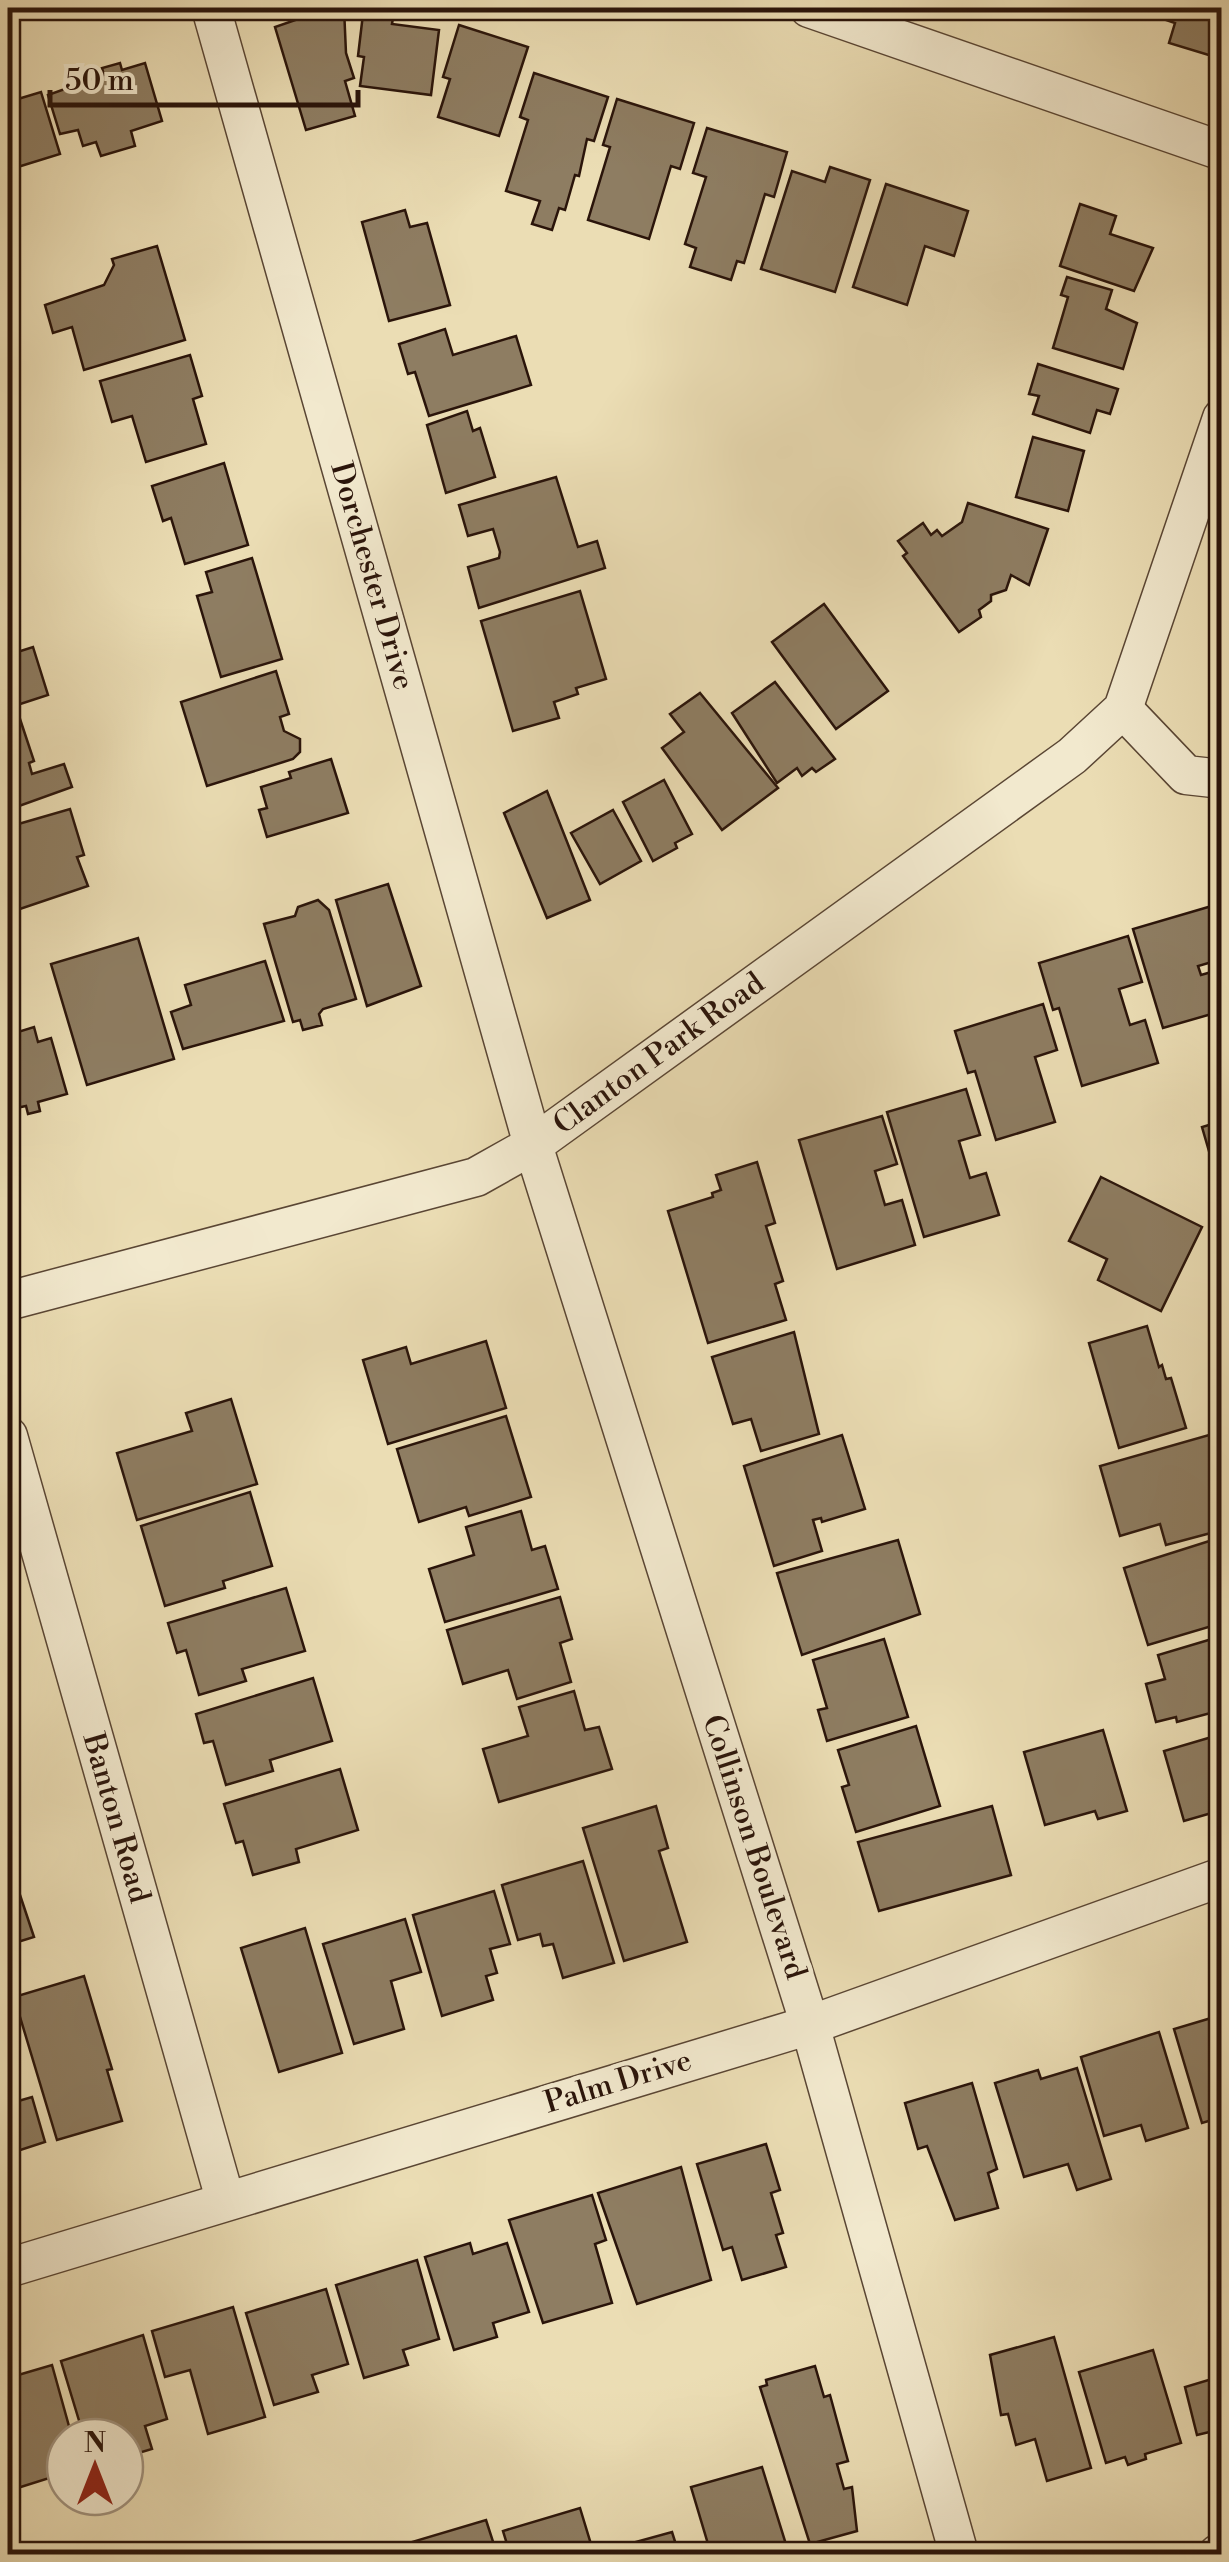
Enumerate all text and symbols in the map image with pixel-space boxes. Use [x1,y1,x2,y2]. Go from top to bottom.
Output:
scale bar [50,45,358,107]
text: 50 m [65,62,134,100]
street label: Dorchester Drive [321,458,423,694]
street label: Clanton Park Road [546,965,772,1143]
street label: Collinson Boulevard [693,1710,815,1984]
street label: Banton Road [73,1728,158,1907]
street label: Palm Drive [540,2042,696,2122]
north arrow [45,2417,145,2517]
text: N [84,2426,106,2461]

